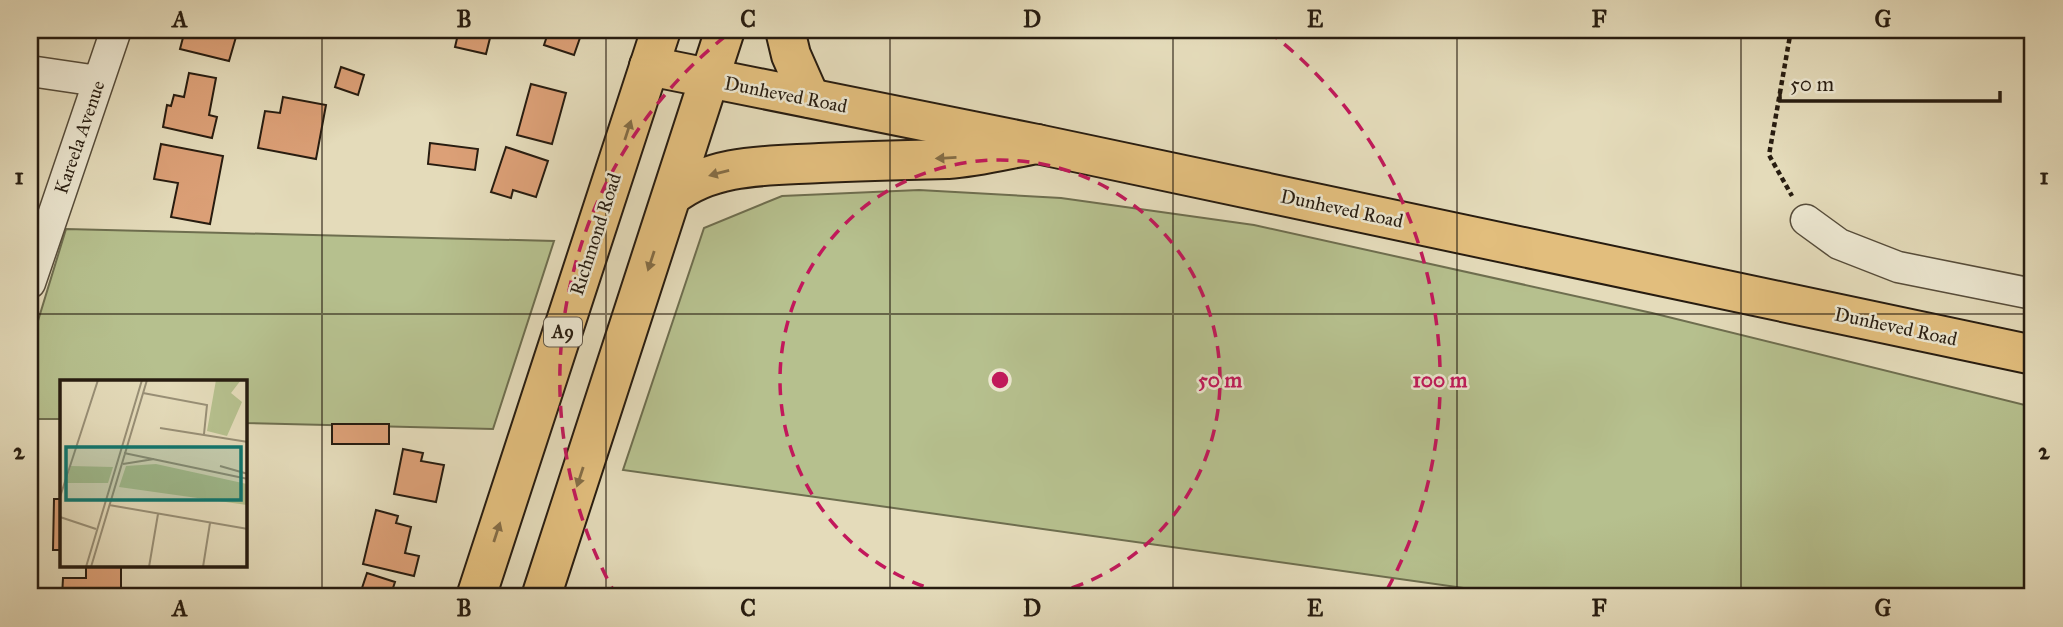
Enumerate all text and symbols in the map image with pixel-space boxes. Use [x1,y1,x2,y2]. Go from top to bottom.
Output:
text: A [170,5,188,33]
text: B [456,5,472,33]
text: C [740,5,756,33]
text: D [1023,5,1041,33]
text: E [1307,5,1324,33]
text: F [1591,5,1607,33]
text: G [1875,5,1892,33]
scale bar [1780,60,2000,104]
street label: Dunheved Road [723,71,850,118]
text: 50 m [1790,71,1835,97]
street label: Kareela Avenue [49,77,110,197]
one-way arrow [624,119,634,140]
one-way arrow [935,153,957,164]
text: 1 [14,162,24,190]
text: 1 [2039,162,2049,190]
one-way arrow [708,168,730,179]
street label: Richmond Road [565,170,626,298]
street label: Dunheved Road [1279,184,1406,233]
one-way arrow [645,250,656,271]
street label: Dunheved Road [1833,302,1960,351]
road number: A9 [544,318,582,346]
text: 50 m [1198,367,1242,393]
text: 100 m [1413,367,1468,393]
centre of rings [988,368,1012,392]
inset map [60,380,247,568]
text: 2 [13,437,25,465]
text: 2 [2038,437,2050,465]
one-way arrow [575,466,585,487]
one-way arrow [492,522,503,543]
text: A [170,594,188,622]
text: B [456,594,472,622]
text: C [740,594,756,622]
text: D [1023,594,1041,622]
text: E [1307,594,1324,622]
text: F [1591,594,1607,622]
text: G [1875,594,1892,622]

